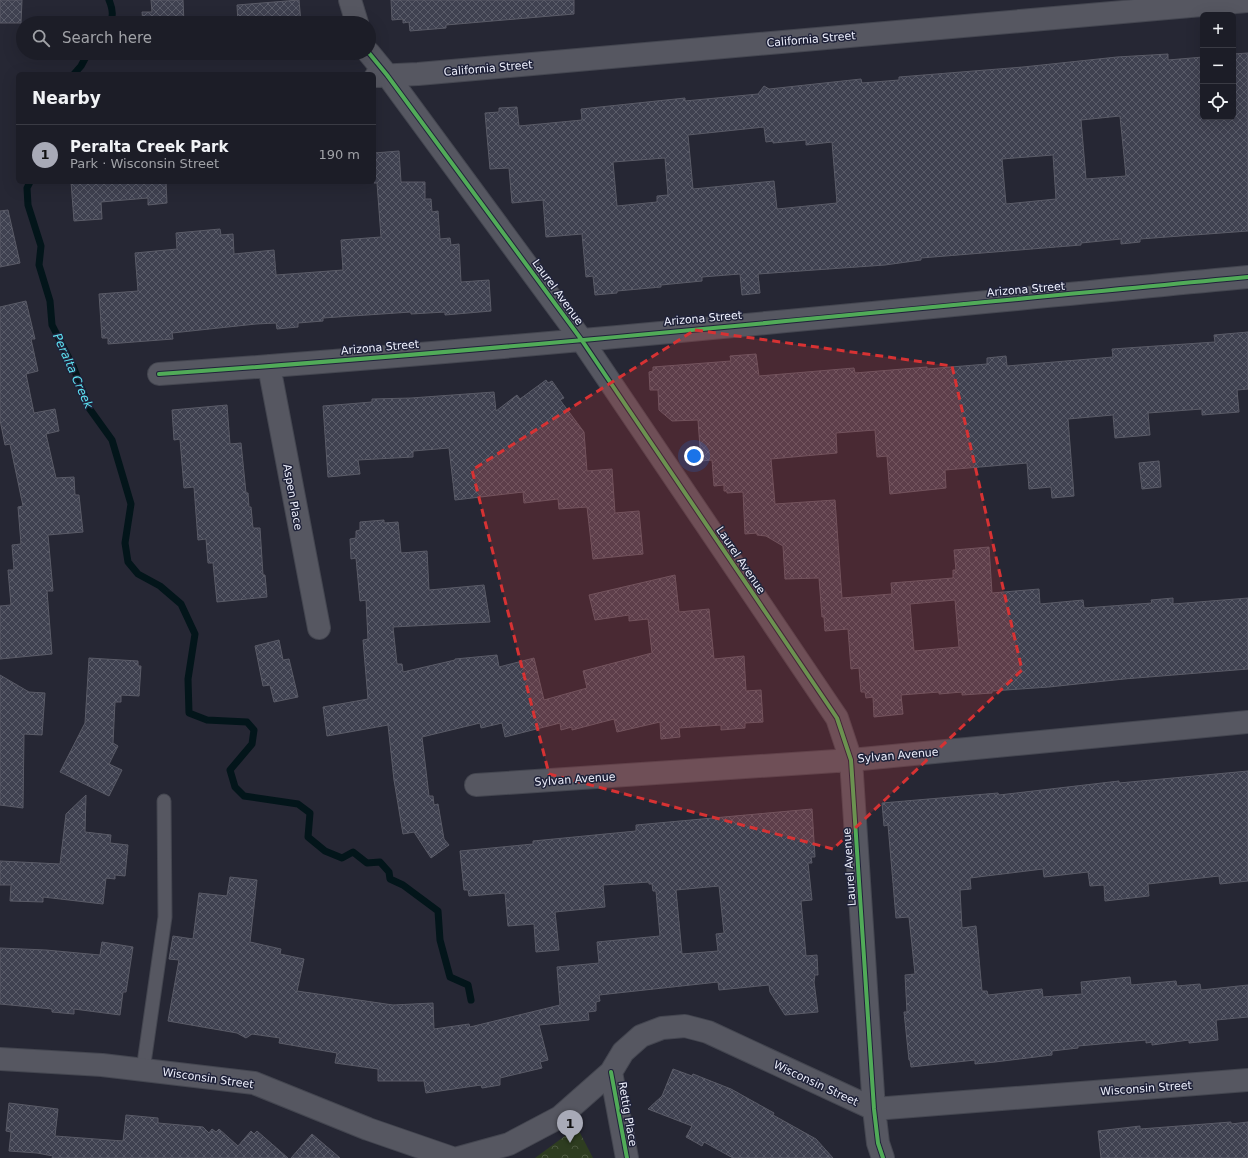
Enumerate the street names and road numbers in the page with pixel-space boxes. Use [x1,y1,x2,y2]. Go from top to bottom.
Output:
street label: California Street [766,29,857,50]
street label: California Street [443,58,534,79]
street label: Laurel Avenue [529,257,586,328]
street label: Arizona Street [987,280,1066,299]
street label: Arizona Street [664,309,743,328]
street label: Arizona Street [341,338,420,357]
street label: Aspen Place [280,463,305,531]
street label: Laurel Avenue [713,524,768,597]
street label: Sylvan Avenue [857,745,939,766]
street label: Sylvan Avenue [534,770,616,789]
street label: Laurel Avenue [840,827,859,906]
street label: Wisconsin Street [771,1058,861,1109]
street label: Wisconsin Street [162,1066,255,1091]
street label: Wisconsin Street [1100,1079,1193,1098]
street label: Rettig Place [615,1081,640,1148]

